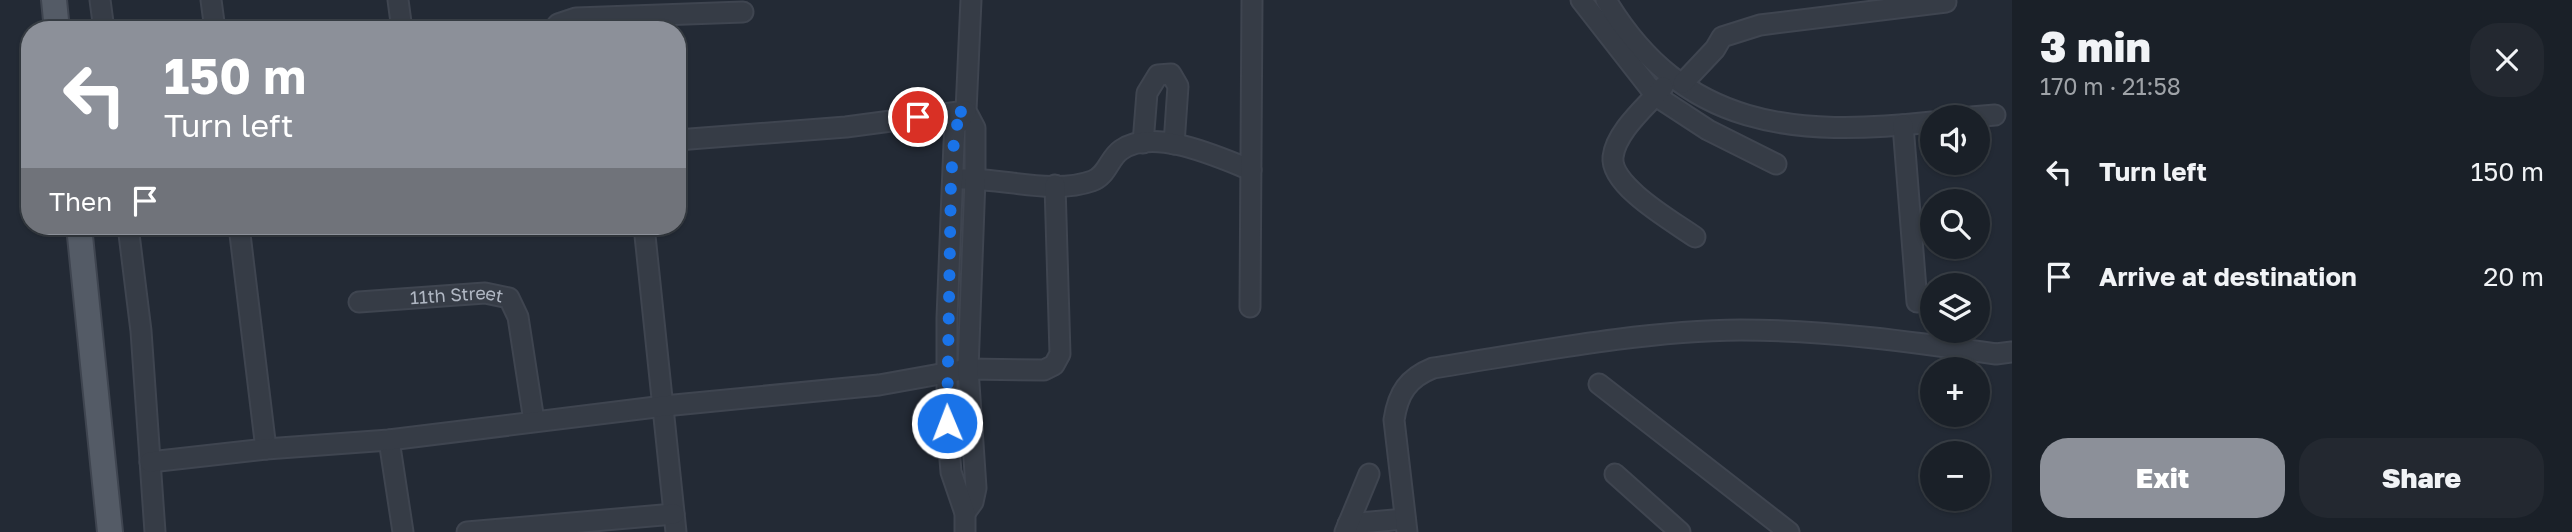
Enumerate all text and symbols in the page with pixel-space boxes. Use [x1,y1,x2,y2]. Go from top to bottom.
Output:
text: 3 min [2040,21,2151,71]
button: close [2470,23,2544,97]
text: 150 m [164,46,306,105]
icon: left [49,49,140,140]
text: 170 m · 21:58 [2040,72,2181,100]
pin [888,87,948,147]
icon: arrive [899,98,937,136]
map controls [1920,105,1990,511]
button: sound [1920,105,1990,175]
text: Turn left [164,106,293,144]
icon: left [2040,153,2078,191]
text: Turn left [2099,156,2207,187]
text: 150 m [2471,156,2544,187]
icon: arrive [126,182,164,220]
text: Then [49,186,112,217]
button: search [1920,189,1990,259]
icon: arrive [2040,258,2078,296]
text: Arrive at destination [2099,261,2357,292]
text: 20 m [2483,261,2544,292]
button: layers [1920,273,1990,343]
street label: 11th Street [409,281,506,308]
button: + [1920,357,1990,427]
position arrow [910,386,984,460]
button: Exit [2040,438,2285,518]
button: Share [2299,438,2544,518]
button: − [1920,441,1990,511]

